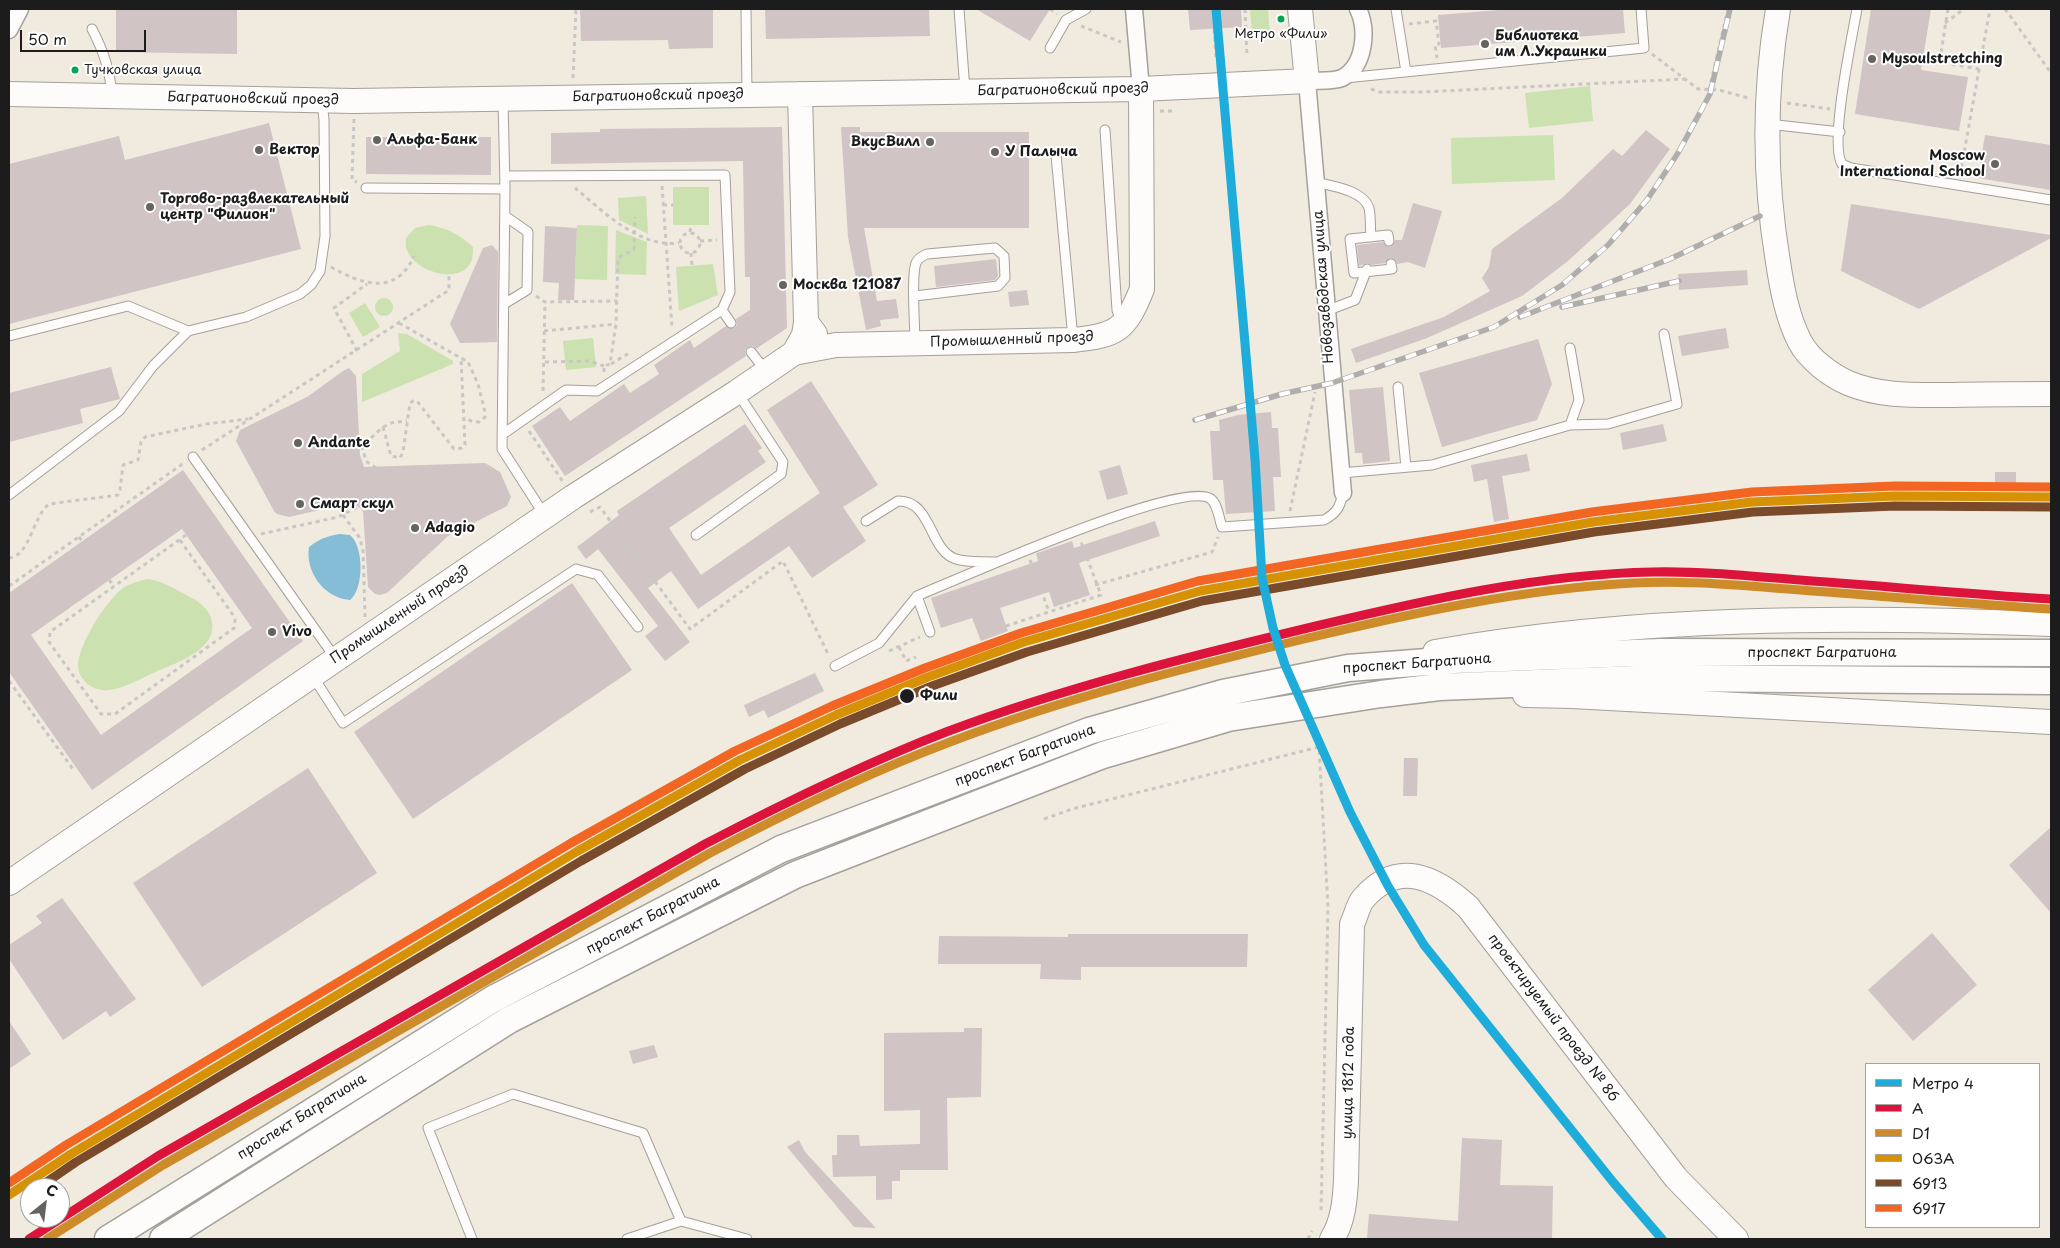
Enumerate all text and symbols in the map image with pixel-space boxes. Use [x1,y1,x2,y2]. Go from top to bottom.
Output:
marker: Метро «Фили» [1276,14,1286,24]
scale bar [22,20,149,52]
place label: Метро «Фили» [1234,26,1328,42]
text: 50 m [28,27,67,50]
place label: Библиотека им Л.Украинки [1495,28,1607,60]
marker: Библиотека им Л.Украинки [1479,38,1491,50]
place label: Mysoulstretching [1882,51,2002,67]
marker: Mysoulstretching [1866,53,1878,65]
place label: Тучковская улица [84,62,201,78]
marker: Тучковская улица [70,65,80,75]
street label: Багратионовский проезд [977,80,1149,100]
street label: Багратионовский проезд [572,86,744,106]
street label: Багратионовский проезд [167,89,339,109]
place label: Альфа-Банк [387,132,477,148]
marker: Альфа-Банк [371,134,383,146]
place label: ВкусВилл [850,134,920,150]
marker: ВкусВилл [924,136,936,148]
place label: Вектор [269,142,320,158]
marker: Вектор [253,144,265,156]
place label: У Палыча [1005,144,1078,160]
marker: У Палыча [989,146,1001,158]
place label: Moscow International School [1840,148,1985,180]
marker: Moscow International School [1989,158,2001,170]
place label: Торгово-развлекательный центр "Филион" [160,191,349,223]
marker: Торгово-развлекательный центр "Филион" [144,201,156,213]
street label: Новозаводская улица [1310,210,1338,364]
place label: Москва 121087 [793,277,901,293]
marker: Москва 121087 [777,279,789,291]
street label: Промышленный проезд [930,329,1094,351]
place label: Andante [308,435,370,451]
marker: Andante [292,437,304,449]
place label: Смарт скул [310,496,394,512]
marker: Смарт скул [294,498,306,510]
place label: Adagio [425,520,475,536]
marker: Adagio [409,522,421,534]
street label: Промышленный проезд [327,562,473,668]
place label: Vivo [282,624,312,640]
marker: Vivo [266,626,278,638]
street label: проспект Багратиона [1748,645,1896,661]
street label: проспект Багратиона [1342,650,1492,678]
marker: Фили [898,687,916,705]
place label: Фили [920,688,958,704]
street label: проспект Багратиона [953,722,1097,790]
street label: проспект Багратиона [583,874,723,958]
street label: проектируемый проезд № 86 [1484,931,1622,1105]
street label: улица 1812 года [1340,1027,1358,1139]
legend [1865,1063,2040,1228]
street label: проспект Багратиона [234,1070,370,1164]
text: Метро 4 [1912,1071,1974,1094]
text: A [1912,1096,1924,1119]
text: D1 [1912,1121,1930,1144]
text: 063А [1912,1146,1955,1169]
text: 6913 [1912,1171,1947,1194]
north arrow [20,1178,70,1228]
text: С [42,1179,62,1202]
text: 6917 [1912,1196,1946,1219]

